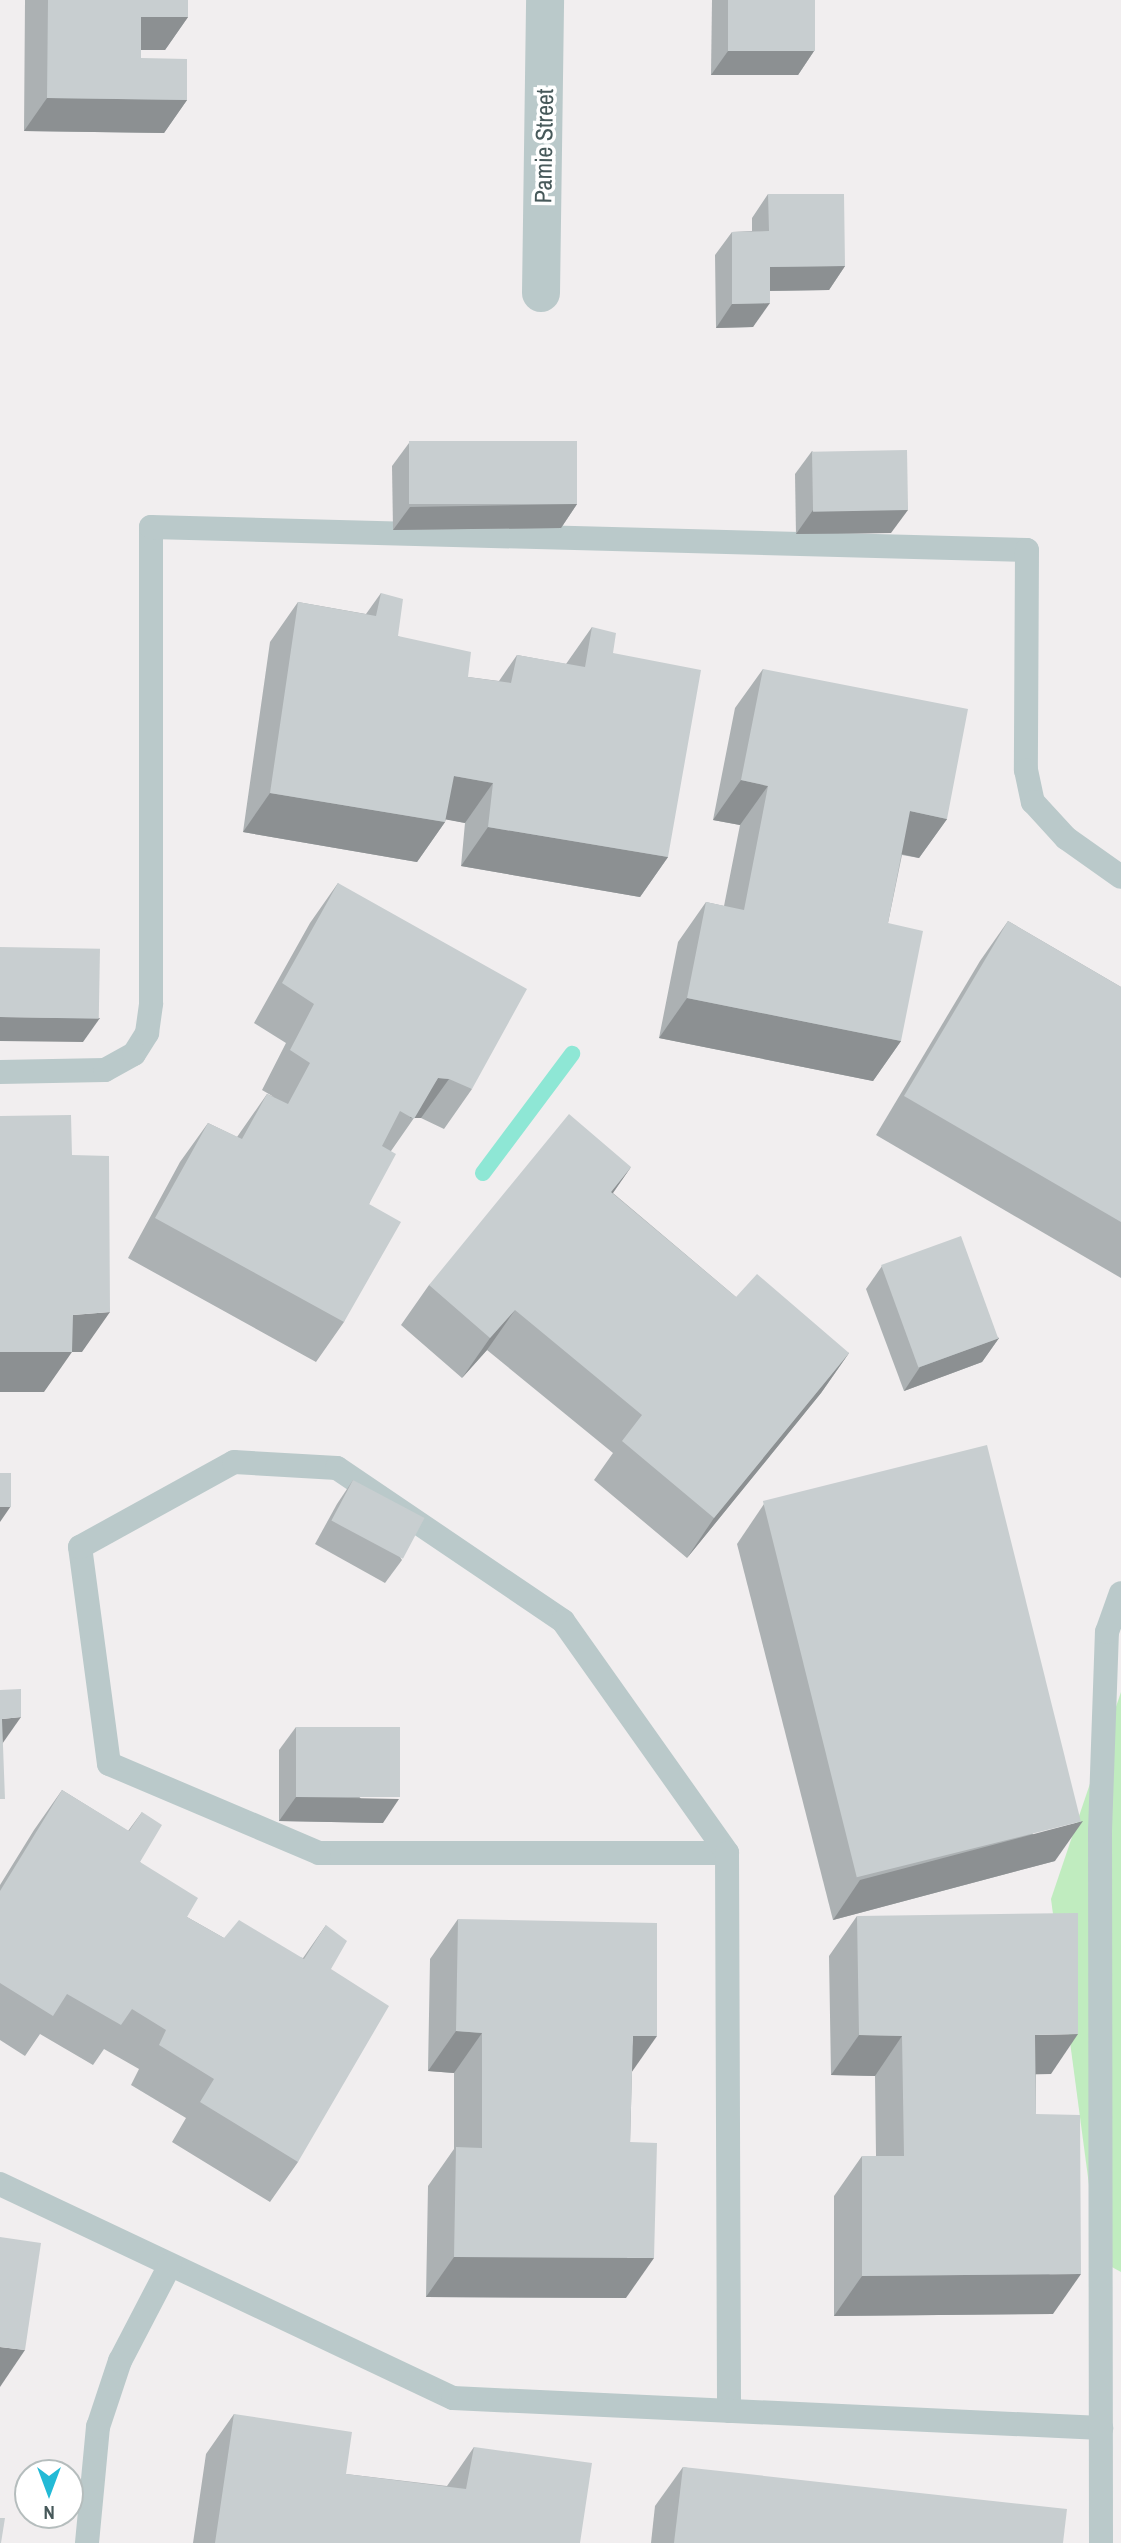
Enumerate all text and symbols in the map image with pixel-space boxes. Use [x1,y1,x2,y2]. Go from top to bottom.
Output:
street label: Pamie Street [529,88,559,204]
north arrow [14,2459,84,2529]
text: N [43,2500,55,2526]

